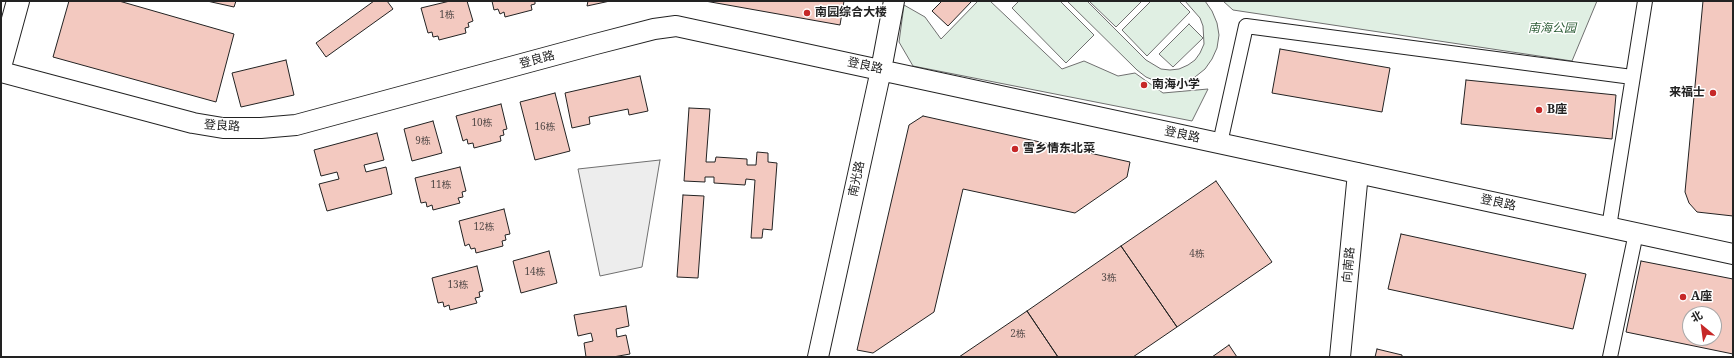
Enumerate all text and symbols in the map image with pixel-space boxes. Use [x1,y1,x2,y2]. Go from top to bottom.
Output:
place label: 南园综合大楼 [815,6,887,20]
marker: 南园综合大楼 [802,8,812,18]
house number: 1栋 [439,9,455,21]
park label: 南海公园 [1528,22,1576,36]
street label: 登良路 [518,48,556,72]
street label: 登良路 [846,55,884,77]
place label: 南海小学 [1152,78,1200,92]
marker: 南海小学 [1139,80,1149,90]
place label: 来福士 [1669,86,1705,100]
marker: 来福士 [1708,88,1718,98]
place label: B座 [1547,103,1567,117]
marker: B座 [1534,105,1544,115]
house number: 10栋 [471,117,493,129]
street label: 登良路 [204,118,240,134]
house number: 16栋 [534,121,556,133]
street label: 登良路 [1163,124,1201,146]
house number: 9栋 [415,135,431,147]
place label: 雪乡情东北菜 [1023,142,1095,156]
marker: 雪乡情东北菜 [1010,144,1020,154]
street label: 南光路 [846,160,868,198]
house number: 11栋 [430,179,452,191]
street label: 登良路 [1479,192,1517,214]
house number: 12栋 [473,221,495,233]
street label: 向南路 [1340,246,1358,284]
house number: 4栋 [1189,248,1205,260]
house number: 14栋 [524,266,546,278]
house number: 3栋 [1101,272,1117,284]
house number: 13栋 [447,279,469,291]
place label: A座 [1691,290,1712,304]
marker: A座 [1678,292,1688,302]
north arrow [1682,306,1722,346]
text: 北 [1688,307,1705,325]
house number: 2栋 [1010,328,1026,340]

